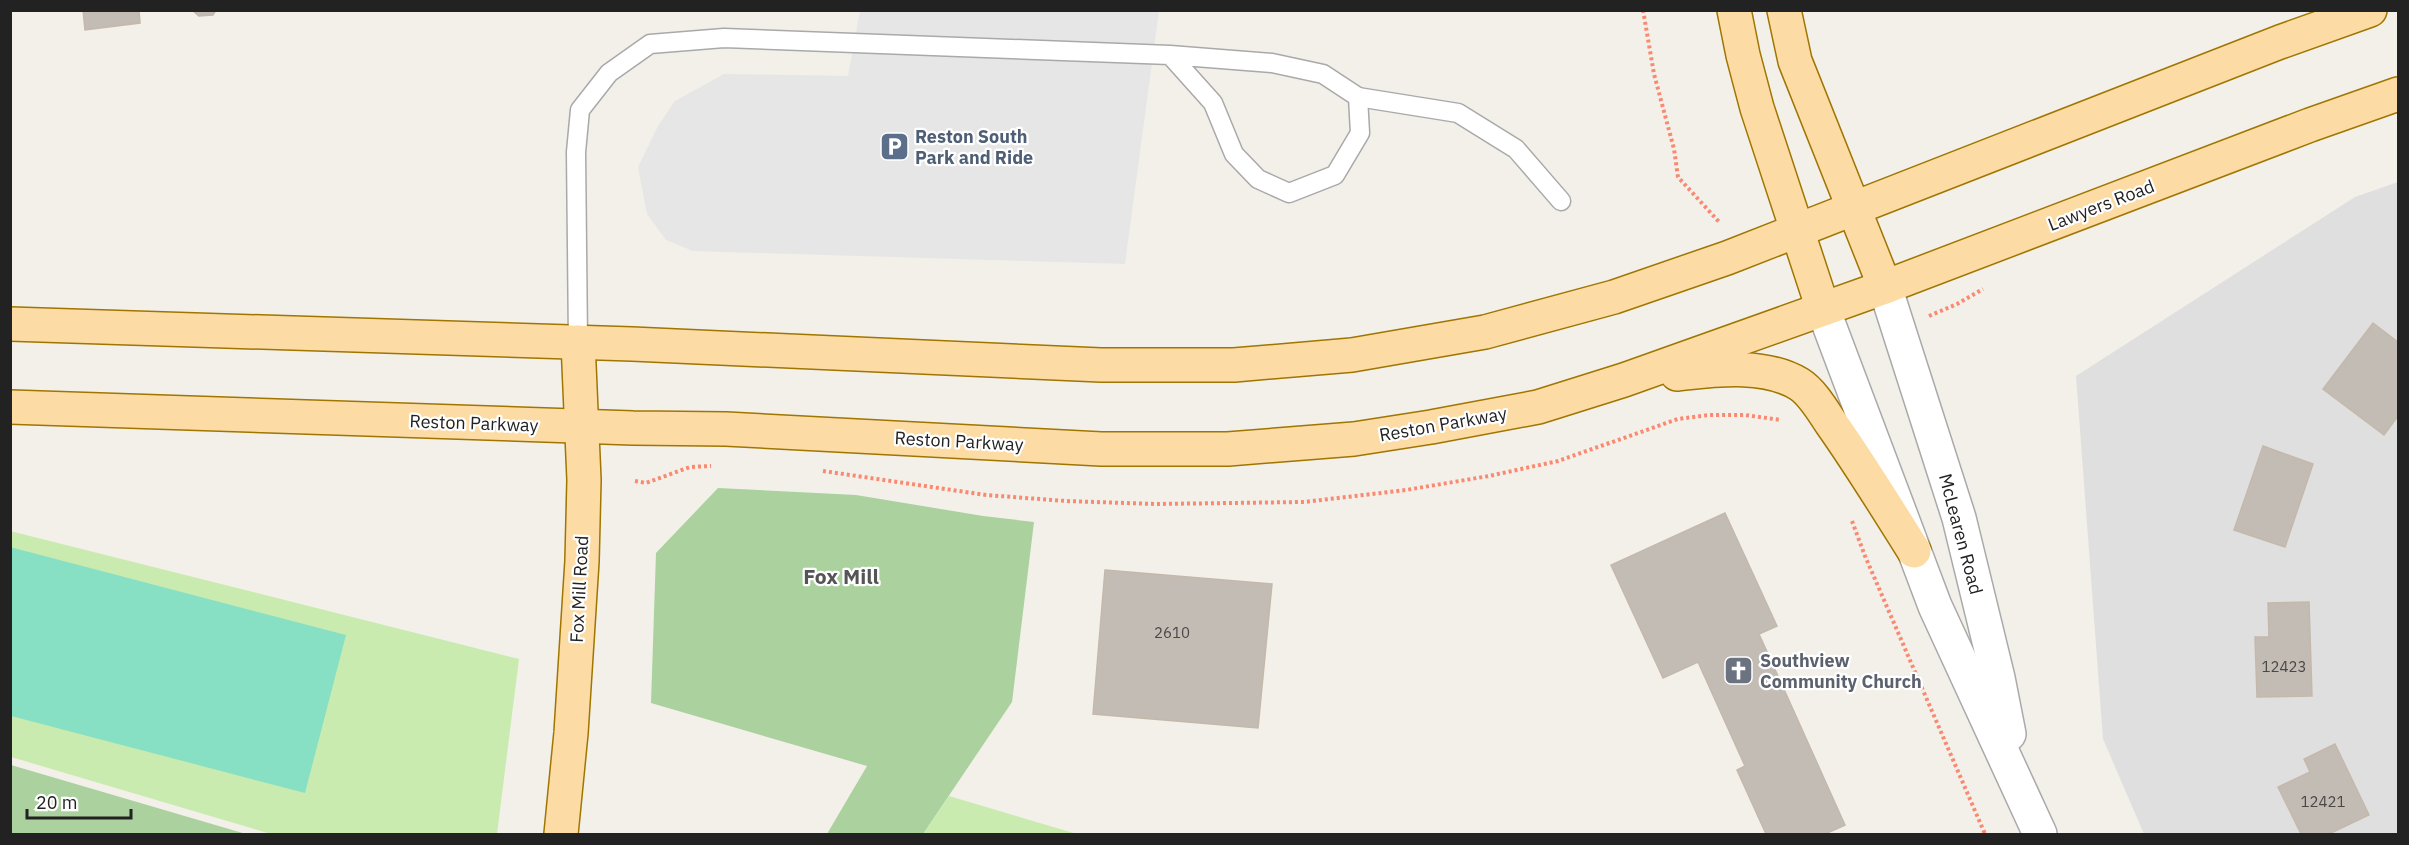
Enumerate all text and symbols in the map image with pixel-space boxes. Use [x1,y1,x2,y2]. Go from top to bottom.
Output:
place label: Reston South Park and Ride [915,125,1033,169]
parking icon: Reston South Park and Ride [878,130,910,162]
street label: Lawyers Road [2045,174,2157,236]
street label: Reston Parkway [1377,401,1509,447]
street label: Reston Parkway [409,409,539,437]
street label: Reston Parkway [894,426,1024,456]
street label: McLearen Road [1934,471,1988,597]
street label: Fox Mill Road [565,535,593,643]
district label: Fox Mill [803,562,879,590]
house number: 2610 [1154,623,1190,642]
place label: Southview Community Church [1760,649,1922,693]
church icon: Southview Community Church [1723,654,1755,686]
house number: 12423 [2261,657,2307,676]
scale bar [27,782,130,820]
text: 20 m [36,791,78,814]
house number: 12421 [2300,792,2346,811]

